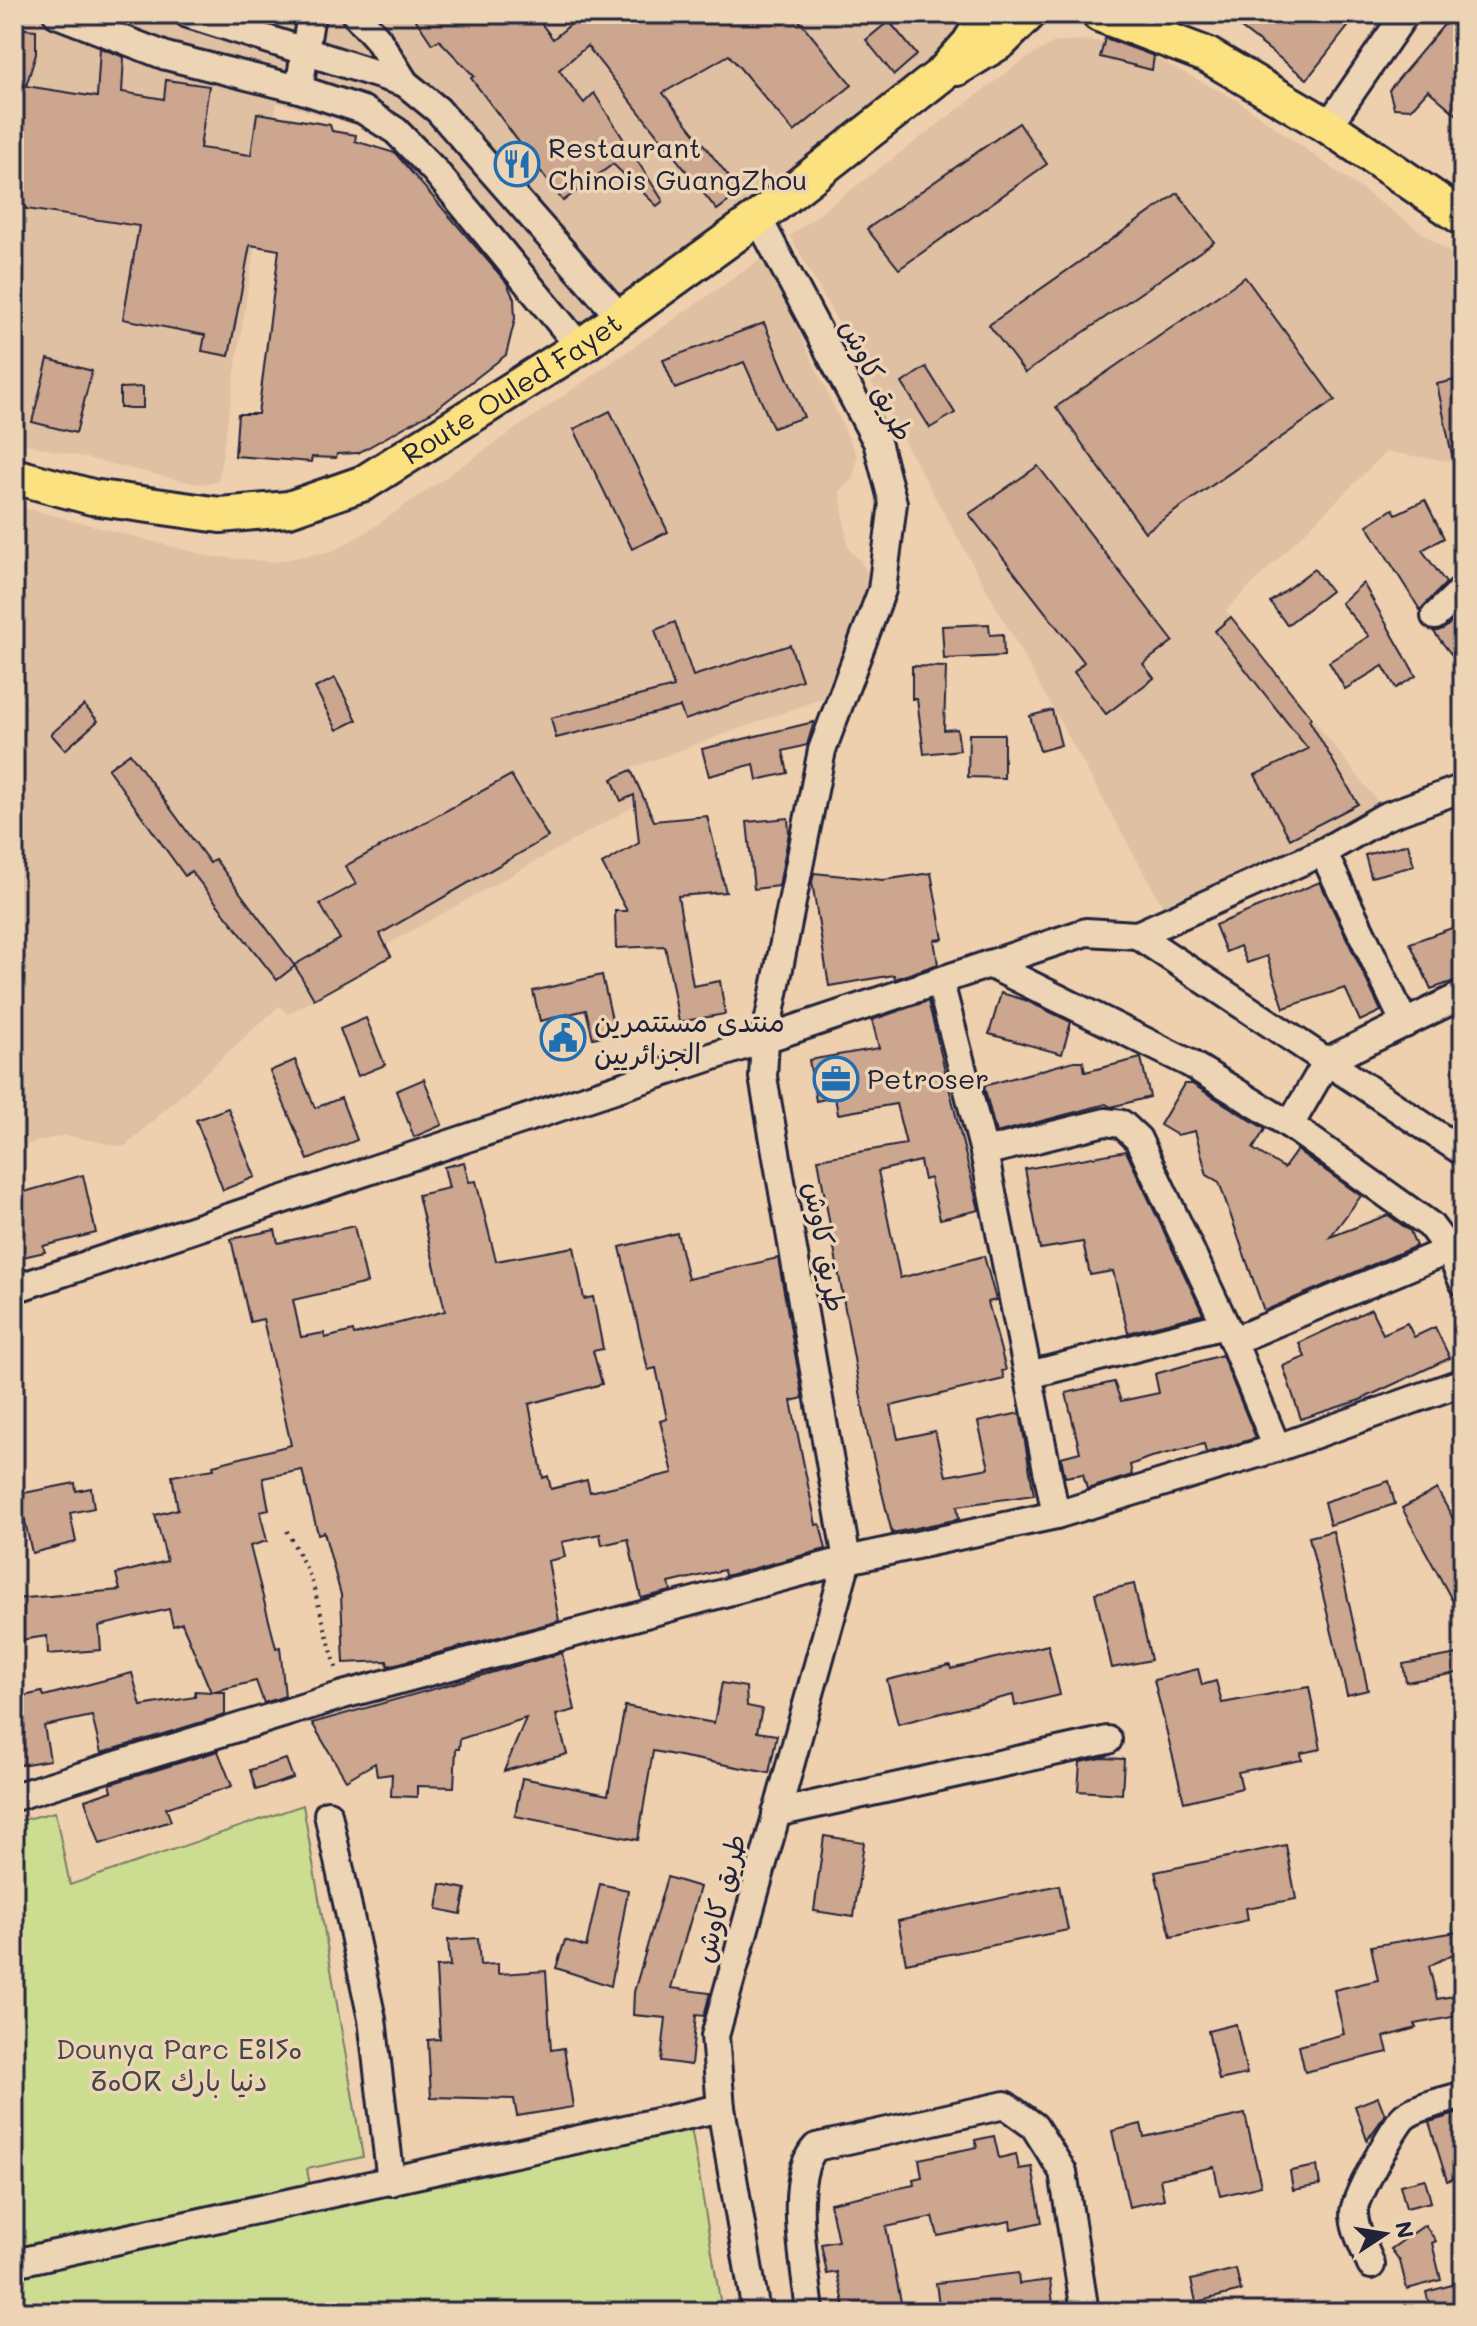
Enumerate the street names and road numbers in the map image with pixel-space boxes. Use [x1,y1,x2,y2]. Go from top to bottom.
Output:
street label: Route Ouled Fayet [395,304,628,472]
street label: طريق كاوش [833,312,923,447]
street label: طريق كاوش [797,1179,855,1315]
street label: طريق كاوش [685,1829,753,1966]

